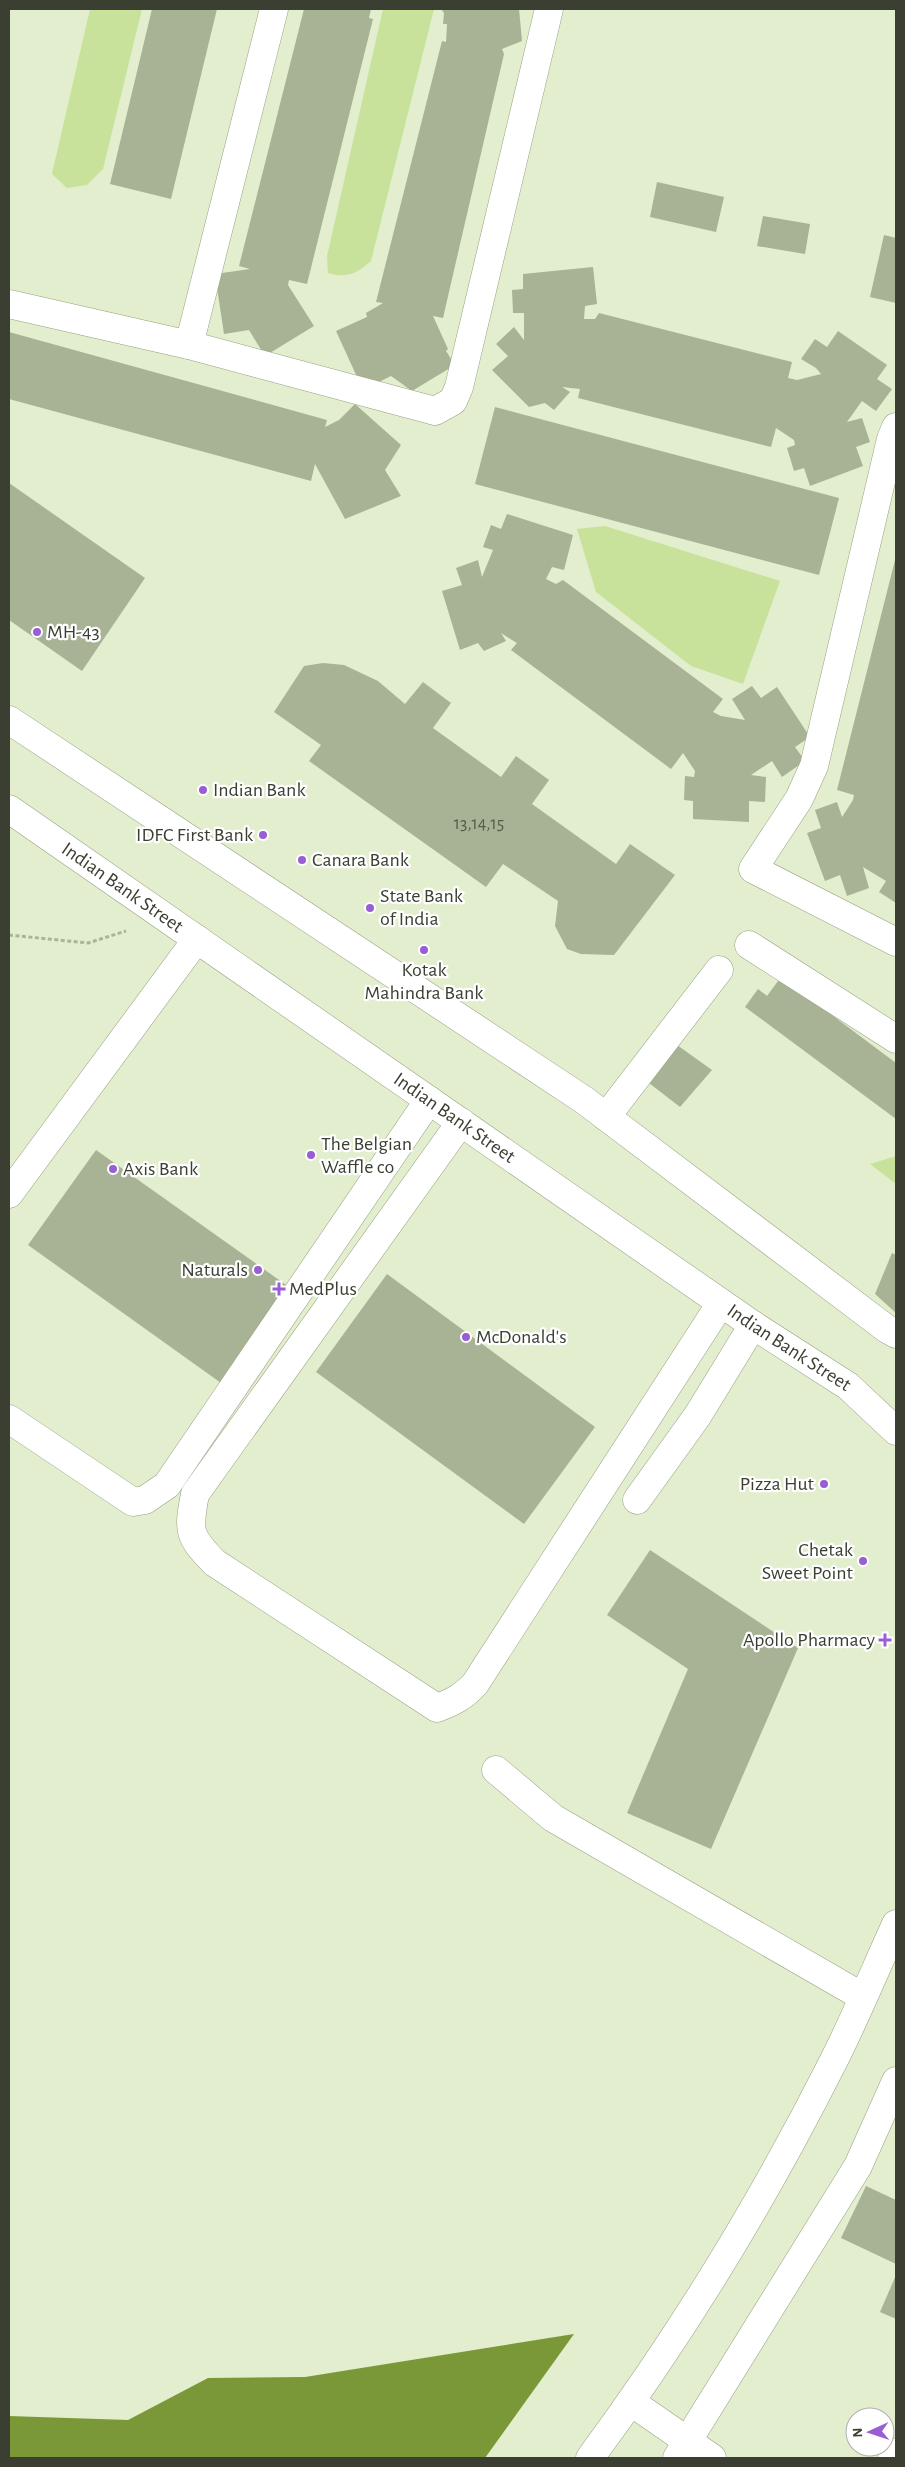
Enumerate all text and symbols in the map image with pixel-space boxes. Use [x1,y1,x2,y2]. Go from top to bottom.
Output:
place label: MH-43 [47,622,100,642]
marker: MH-43 [31,626,43,638]
place label: Indian Bank [213,780,306,800]
marker: Indian Bank [197,784,209,796]
house number: 13,14,15 [454,815,504,833]
place label: IDFC First Bank [136,825,253,845]
marker: IDFC First Bank [257,829,269,841]
street label: Indian Bank Street [58,839,187,937]
place label: Canara Bank [312,850,409,870]
marker: Canara Bank [296,854,308,866]
place label: State Bank of India [380,886,463,929]
marker: State Bank of India [364,902,376,914]
marker: Kotak Mahindra Bank [418,944,430,956]
place label: Kotak Mahindra Bank [365,960,483,1003]
street label: Indian Bank Street [390,1069,519,1167]
place label: The Belgian Waffle co [321,1134,412,1177]
marker: The Belgian Waffle co [305,1149,317,1161]
place label: Axis Bank [123,1159,198,1179]
marker: Axis Bank [107,1163,119,1175]
place label: Naturals [181,1260,248,1280]
marker: Naturals [252,1264,264,1276]
place label: MedPlus [289,1279,357,1299]
marker: MedPlus [273,1283,285,1295]
street label: Indian Bank Street [723,1300,855,1395]
place label: McDonald's [476,1327,567,1347]
marker: McDonald's [460,1331,472,1343]
place label: Pizza Hut [740,1474,815,1494]
marker: Pizza Hut [818,1478,830,1490]
place label: Chetak Sweet Point [762,1540,854,1583]
marker: Chetak Sweet Point [857,1555,869,1567]
place label: Apollo Pharmacy [743,1630,875,1650]
marker: Apollo Pharmacy [879,1634,891,1646]
north arrow [845,2407,895,2457]
text: N [851,2427,865,2438]

